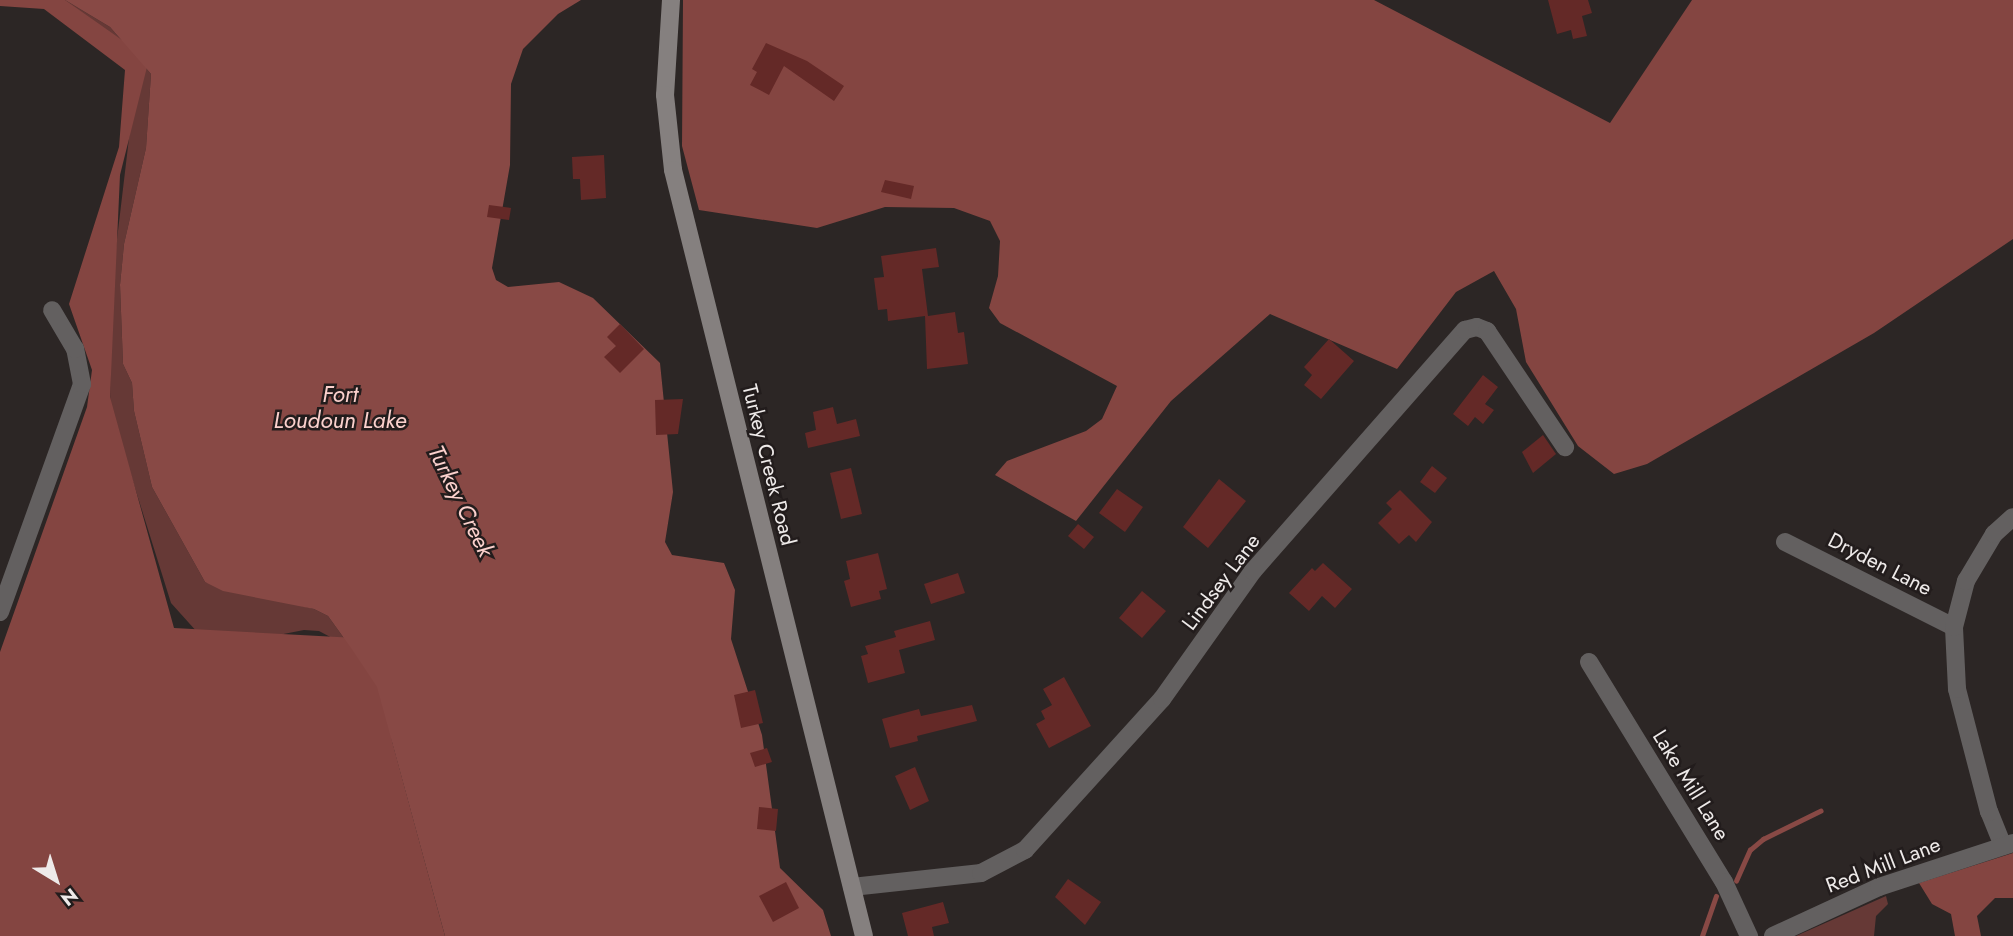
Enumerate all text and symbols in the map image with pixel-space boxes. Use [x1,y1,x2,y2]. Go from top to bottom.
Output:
water label: Fort Loudoun Lake [274,380,406,434]
street label: Turkey Creek Road [737,382,801,548]
water label: Turkey Creek [422,441,500,561]
street label: Dryden Lane [1824,527,1936,601]
street label: Lindsey Lane [1177,529,1265,635]
street label: Lake Mill Lane [1647,725,1735,845]
street label: Red Mill Lane [1822,832,1944,898]
north arrow [21,845,91,915]
text: N [55,882,83,912]

